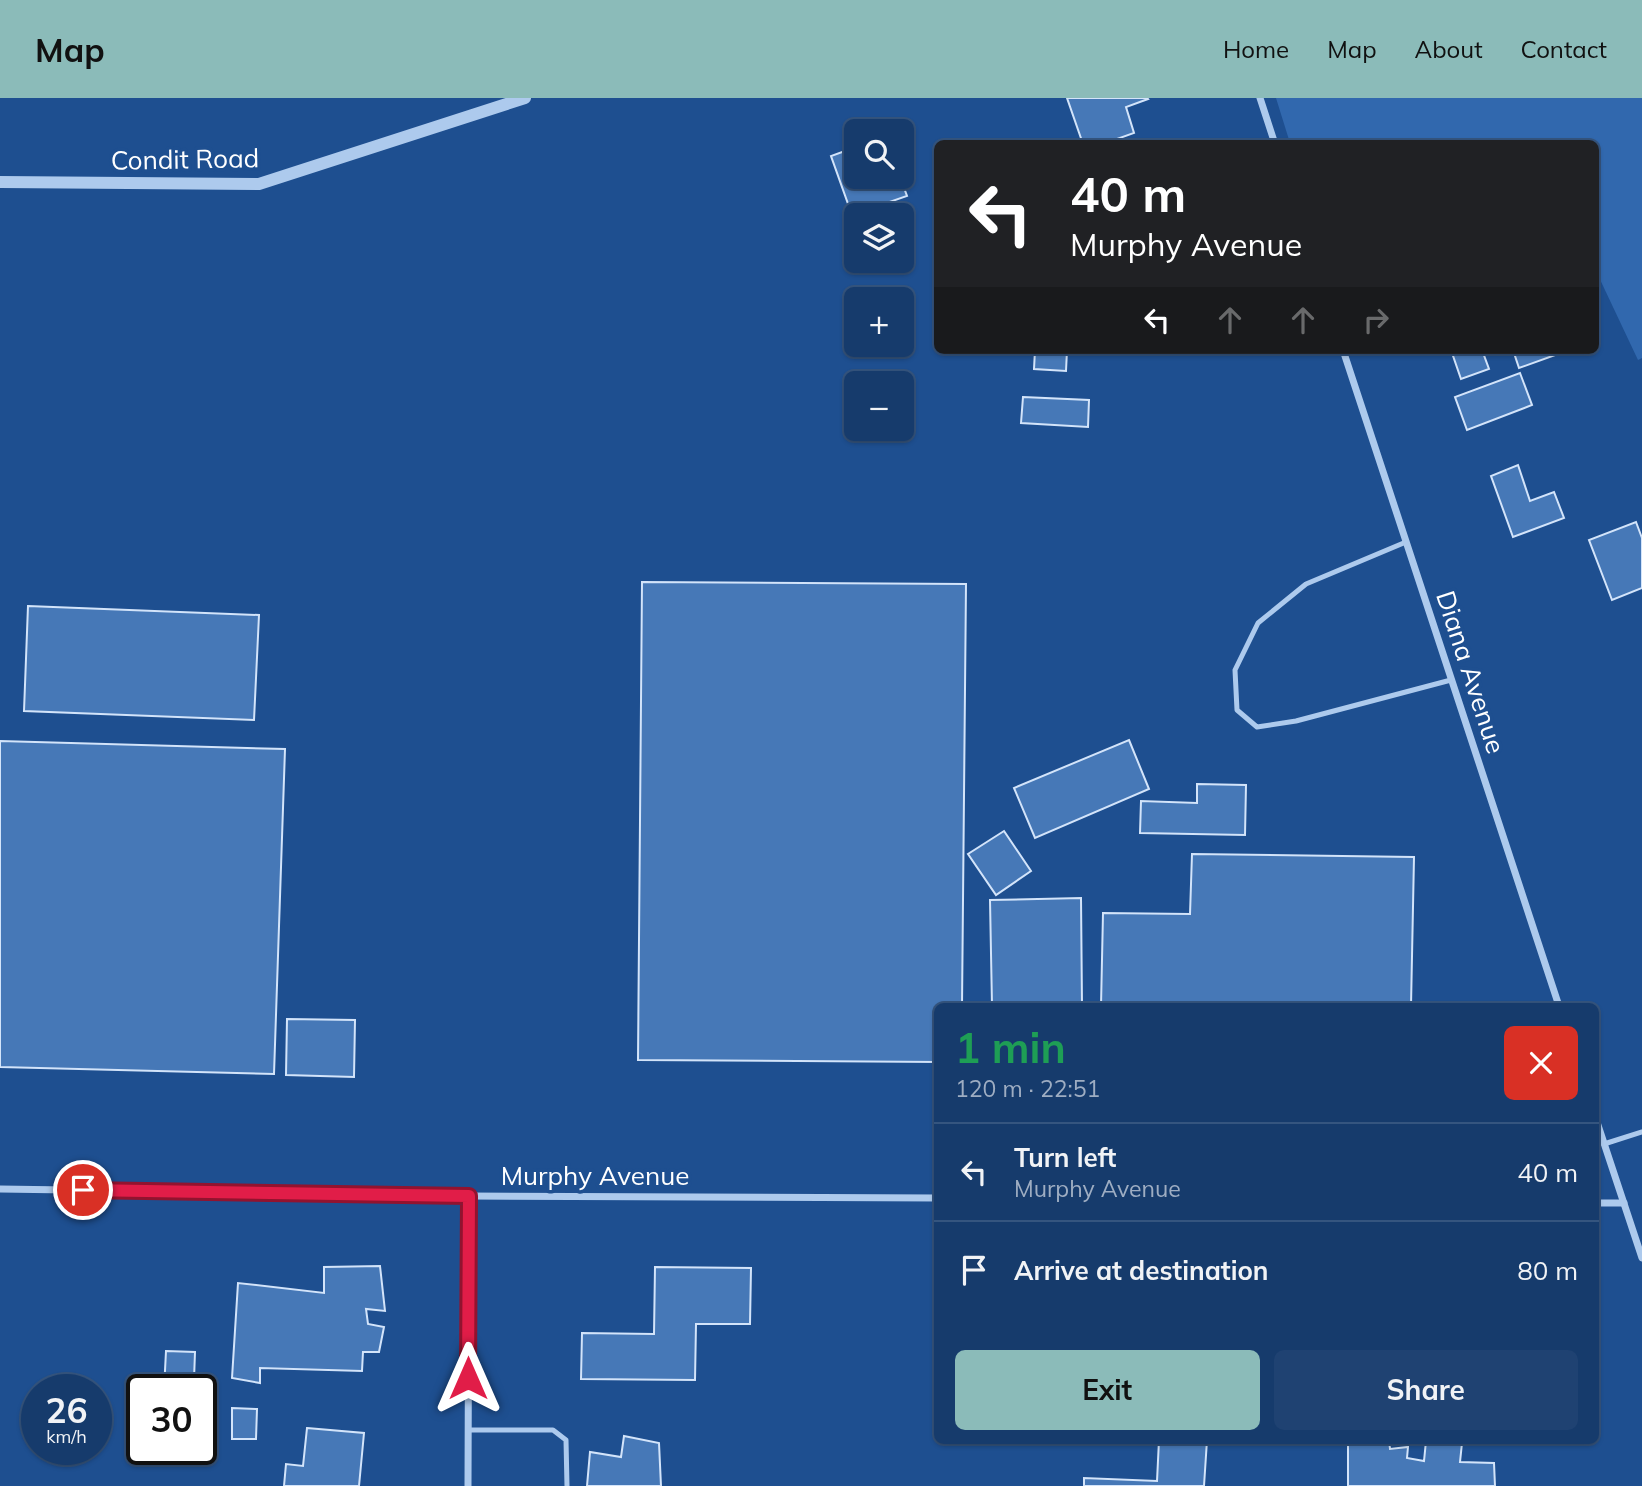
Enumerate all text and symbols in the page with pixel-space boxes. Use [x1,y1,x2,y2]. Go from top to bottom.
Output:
text: Map [35,29,105,70]
text: Home [1223,34,1289,64]
text: Map [1327,34,1377,64]
text: About [1415,34,1483,64]
text: Contact [1521,34,1607,64]
map controls [844,119,914,441]
button: search [844,119,914,189]
street label: Condit Road [111,141,259,177]
text: 40 m [1070,163,1186,224]
icon: left [955,168,1046,259]
button: layers [844,203,914,273]
text: Murphy Avenue [1070,224,1302,264]
button: + [844,287,914,357]
icon: left [1138,301,1176,339]
icon: ahead [1211,301,1249,339]
icon: ahead [1284,301,1322,339]
icon: right [1357,301,1395,339]
button: − [844,371,914,441]
street label: Diana Avenue [1429,586,1513,758]
text: 1 min [955,1021,1066,1074]
button: close [1504,1026,1578,1100]
text: 120 m · 22:51 [955,1074,1100,1103]
text: Turn left [1014,1141,1116,1174]
icon: left [955,1153,993,1191]
text: 40 m [1517,1156,1578,1189]
street label: Murphy Avenue [501,1159,689,1192]
pin [53,1160,113,1220]
icon: arrive [64,1171,102,1209]
text: Murphy Avenue [1014,1174,1181,1203]
icon: arrive [955,1251,993,1289]
text: Arrive at destination [1014,1254,1269,1287]
text: 80 m [1517,1254,1578,1287]
position arrow [431,1341,505,1415]
button: Exit [955,1350,1260,1430]
button: Share [1274,1350,1578,1430]
speed limit sign: 30 [126,1374,217,1465]
text: 26 [45,1388,88,1432]
text: km/h [46,1425,87,1448]

